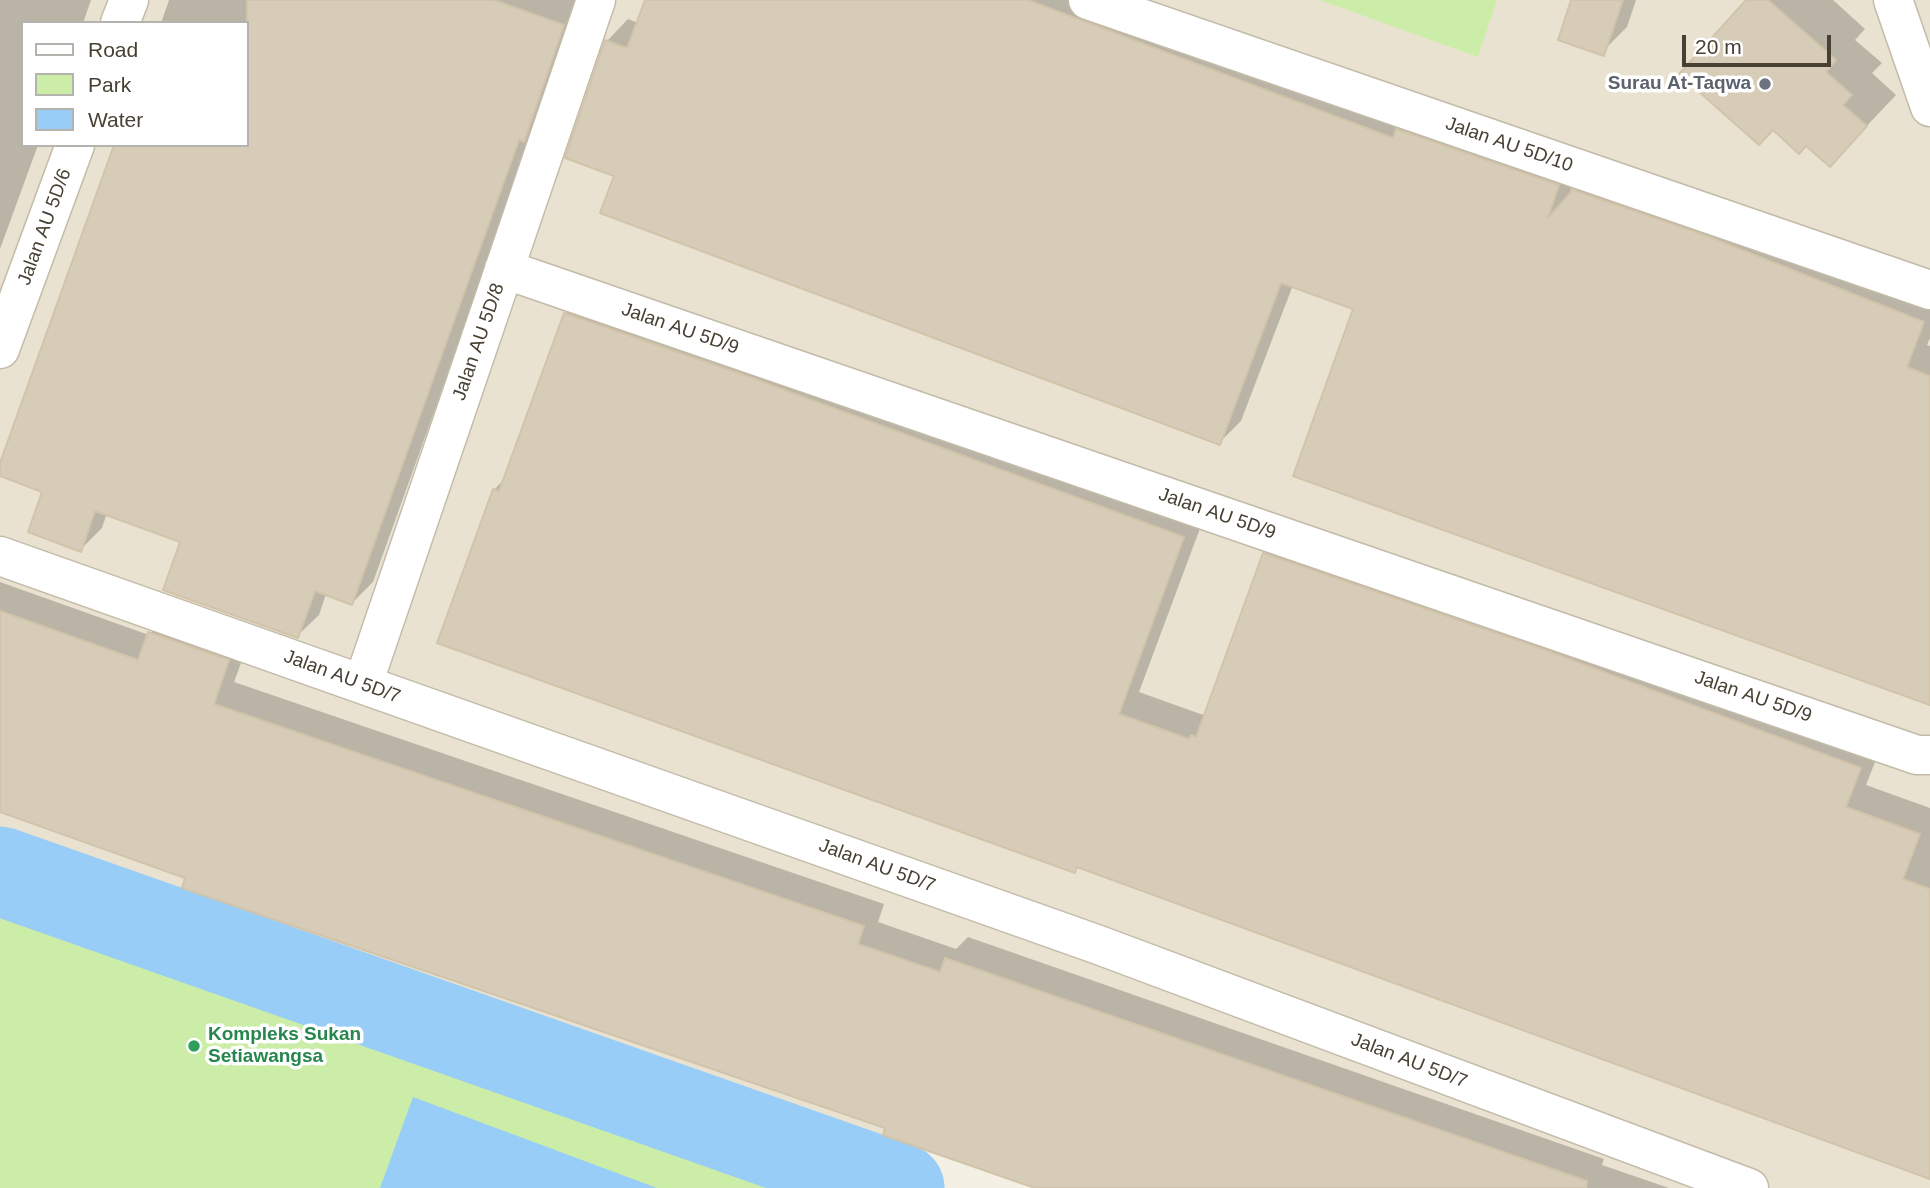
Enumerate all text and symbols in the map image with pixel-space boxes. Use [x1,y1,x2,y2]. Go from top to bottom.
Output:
legend [21,21,248,147]
scale bar [1685,21,1834,65]
text: 20 m [1695,35,1742,58]
text: Road [88,38,138,61]
text: Park [88,73,131,96]
place label: Surau At-Taqwa [1608,73,1751,95]
marker: Surau At-Taqwa [1757,76,1773,92]
text: Water [88,108,143,131]
street label: Jalan AU 5D/10 [1442,113,1576,177]
street label: Jalan AU 5D/6 [13,166,77,288]
street label: Jalan AU 5D/8 [448,280,510,404]
street label: Jalan AU 5D/9 [618,298,742,360]
street label: Jalan AU 5D/9 [1155,483,1279,545]
street label: Jalan AU 5D/7 [281,645,403,709]
street label: Jalan AU 5D/9 [1691,666,1815,728]
street label: Jalan AU 5D/7 [816,834,938,898]
place label: Kompleks Sukan Setiawangsa [208,1024,361,1068]
street label: Jalan AU 5D/7 [1348,1028,1470,1094]
marker: Kompleks Sukan Setiawangsa [186,1038,202,1054]

